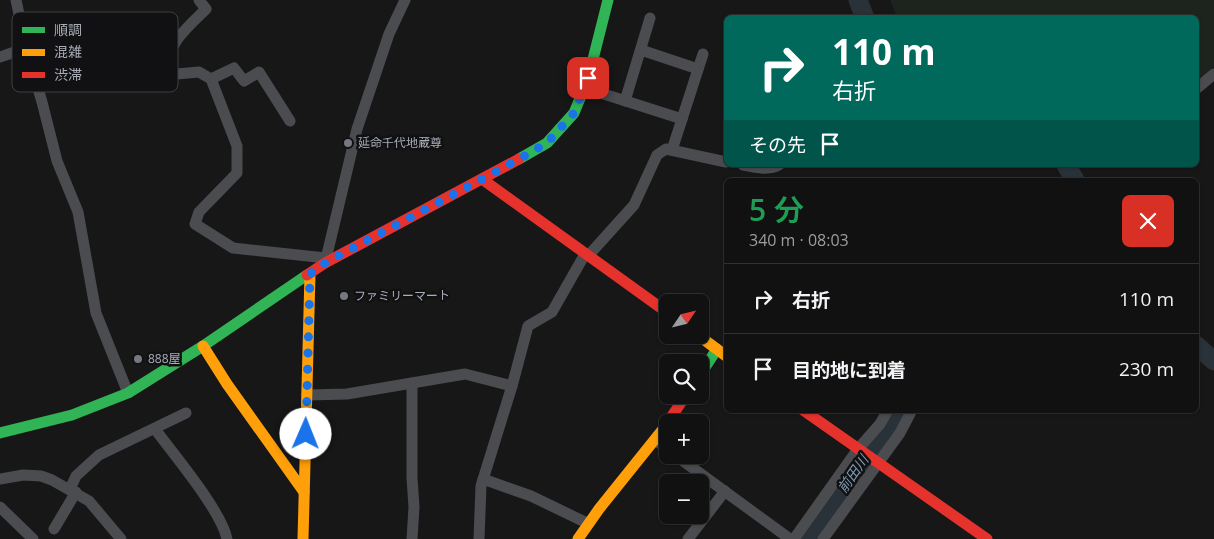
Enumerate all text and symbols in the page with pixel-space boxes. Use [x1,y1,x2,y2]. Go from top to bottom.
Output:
legend [12,12,178,92]
text: 順調 [54,20,82,39]
text: 110 m [832,28,936,75]
icon: right [749,35,814,100]
text: 混雑 [54,42,82,61]
pin [567,57,609,99]
icon: arrive [574,64,602,92]
text: 渋滞 [54,65,82,84]
text: 右折 [832,75,876,105]
icon: arrive [816,130,844,158]
text: その先 [749,132,806,158]
place label: 延命千代地蔵尊 [358,134,442,151]
marker: 延命千代地蔵尊 [342,137,354,149]
text: 5 分 [749,189,804,230]
button: close [1122,195,1174,247]
text: 340 m · 08:03 [749,229,849,251]
icon: right [749,285,777,313]
text: 110 m [1119,286,1174,312]
place label: ファミリーマート [354,287,450,304]
text: 右折 [792,287,830,313]
marker: ファミリーマート [338,290,350,302]
north arrow [659,294,709,344]
map controls [659,294,709,524]
place label: 888屋 [148,350,181,367]
marker: 888屋 [132,353,144,365]
button: search [659,354,709,404]
icon: arrive [749,355,777,383]
text: 230 m [1119,356,1174,382]
text: 目的地に到着 [792,357,906,383]
position arrow [279,407,331,459]
button: + [659,414,709,464]
water label: 前田川 [833,449,874,496]
button: − [659,474,709,524]

